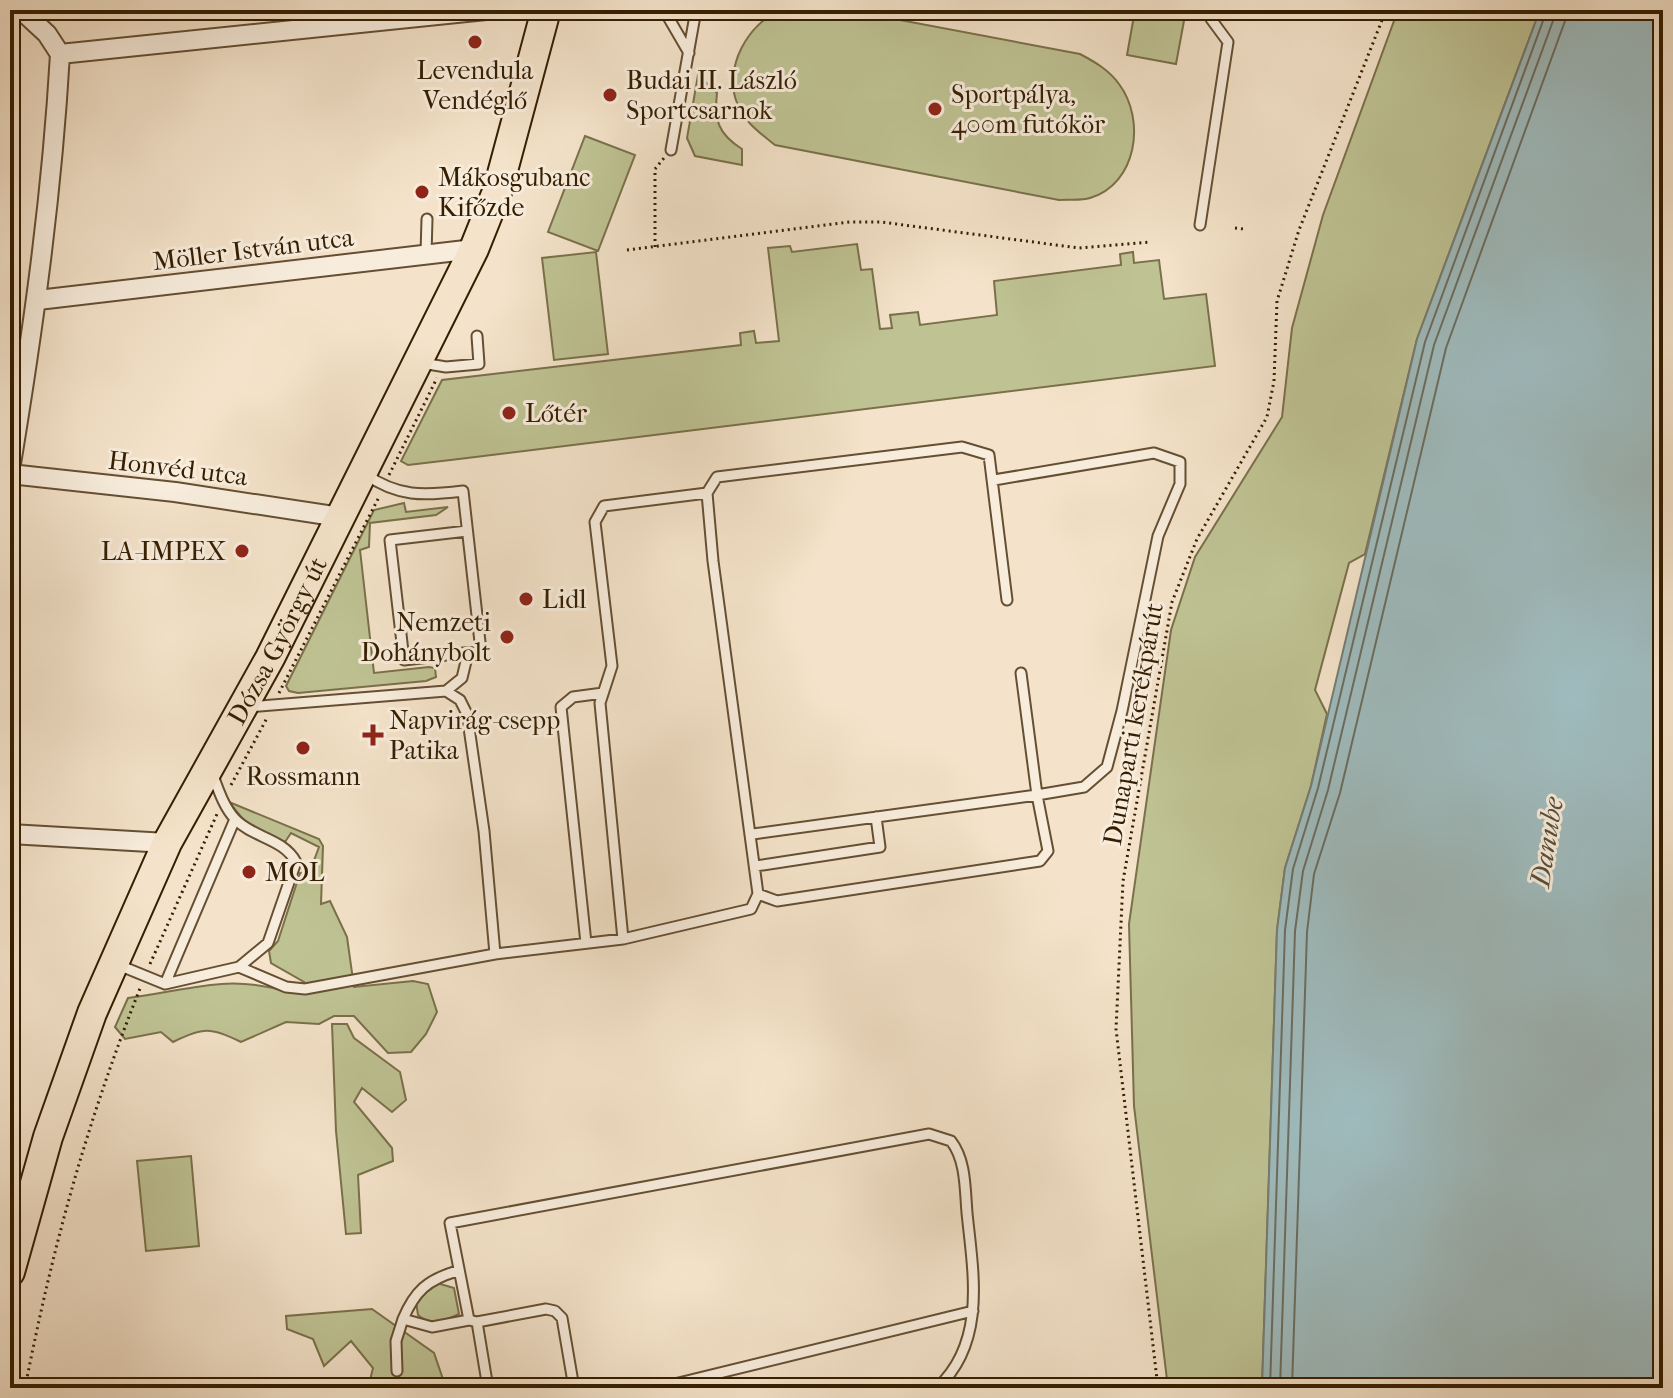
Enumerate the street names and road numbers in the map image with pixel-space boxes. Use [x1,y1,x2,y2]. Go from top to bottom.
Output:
street label: Möller István utca [151,222,356,277]
street label: Honvéd utca [106,445,250,493]
street label: Dózsa György út [221,551,334,730]
street label: Dunaparti kerékpárút [1097,600,1170,848]

